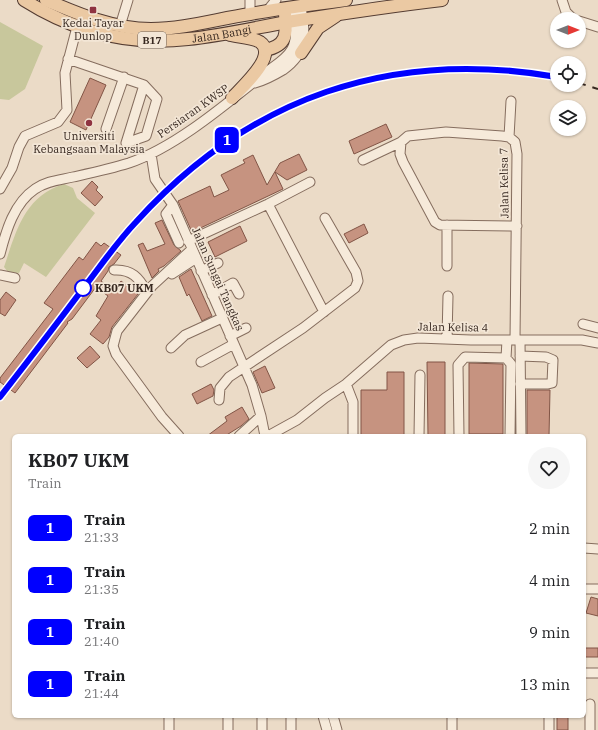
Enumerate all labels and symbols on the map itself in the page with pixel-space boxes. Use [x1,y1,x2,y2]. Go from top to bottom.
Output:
marker: Kedai Tayar Dunlop [88,5,98,15]
north arrow [550,12,586,48]
place label: Kedai Tayar Dunlop [62,16,124,43]
street label: Jalan Bangi [191,22,253,46]
road number: B17 [138,32,166,48]
street label: Persiaran KWSP [154,81,232,141]
marker: Universiti Kebangsaan Malaysia [84,118,94,128]
line badge: 1 [214,127,240,153]
place label: Universiti Kebangsaan Malaysia [33,129,145,156]
street label: Jalan Kelisa 7 [496,148,512,218]
street label: Jalan Sungai Tangkas [189,225,247,333]
marker: KB07 UKM [74,279,92,297]
place label: KB07 UKM [95,281,154,295]
street label: Jalan Kelisa 4 [418,319,489,335]

